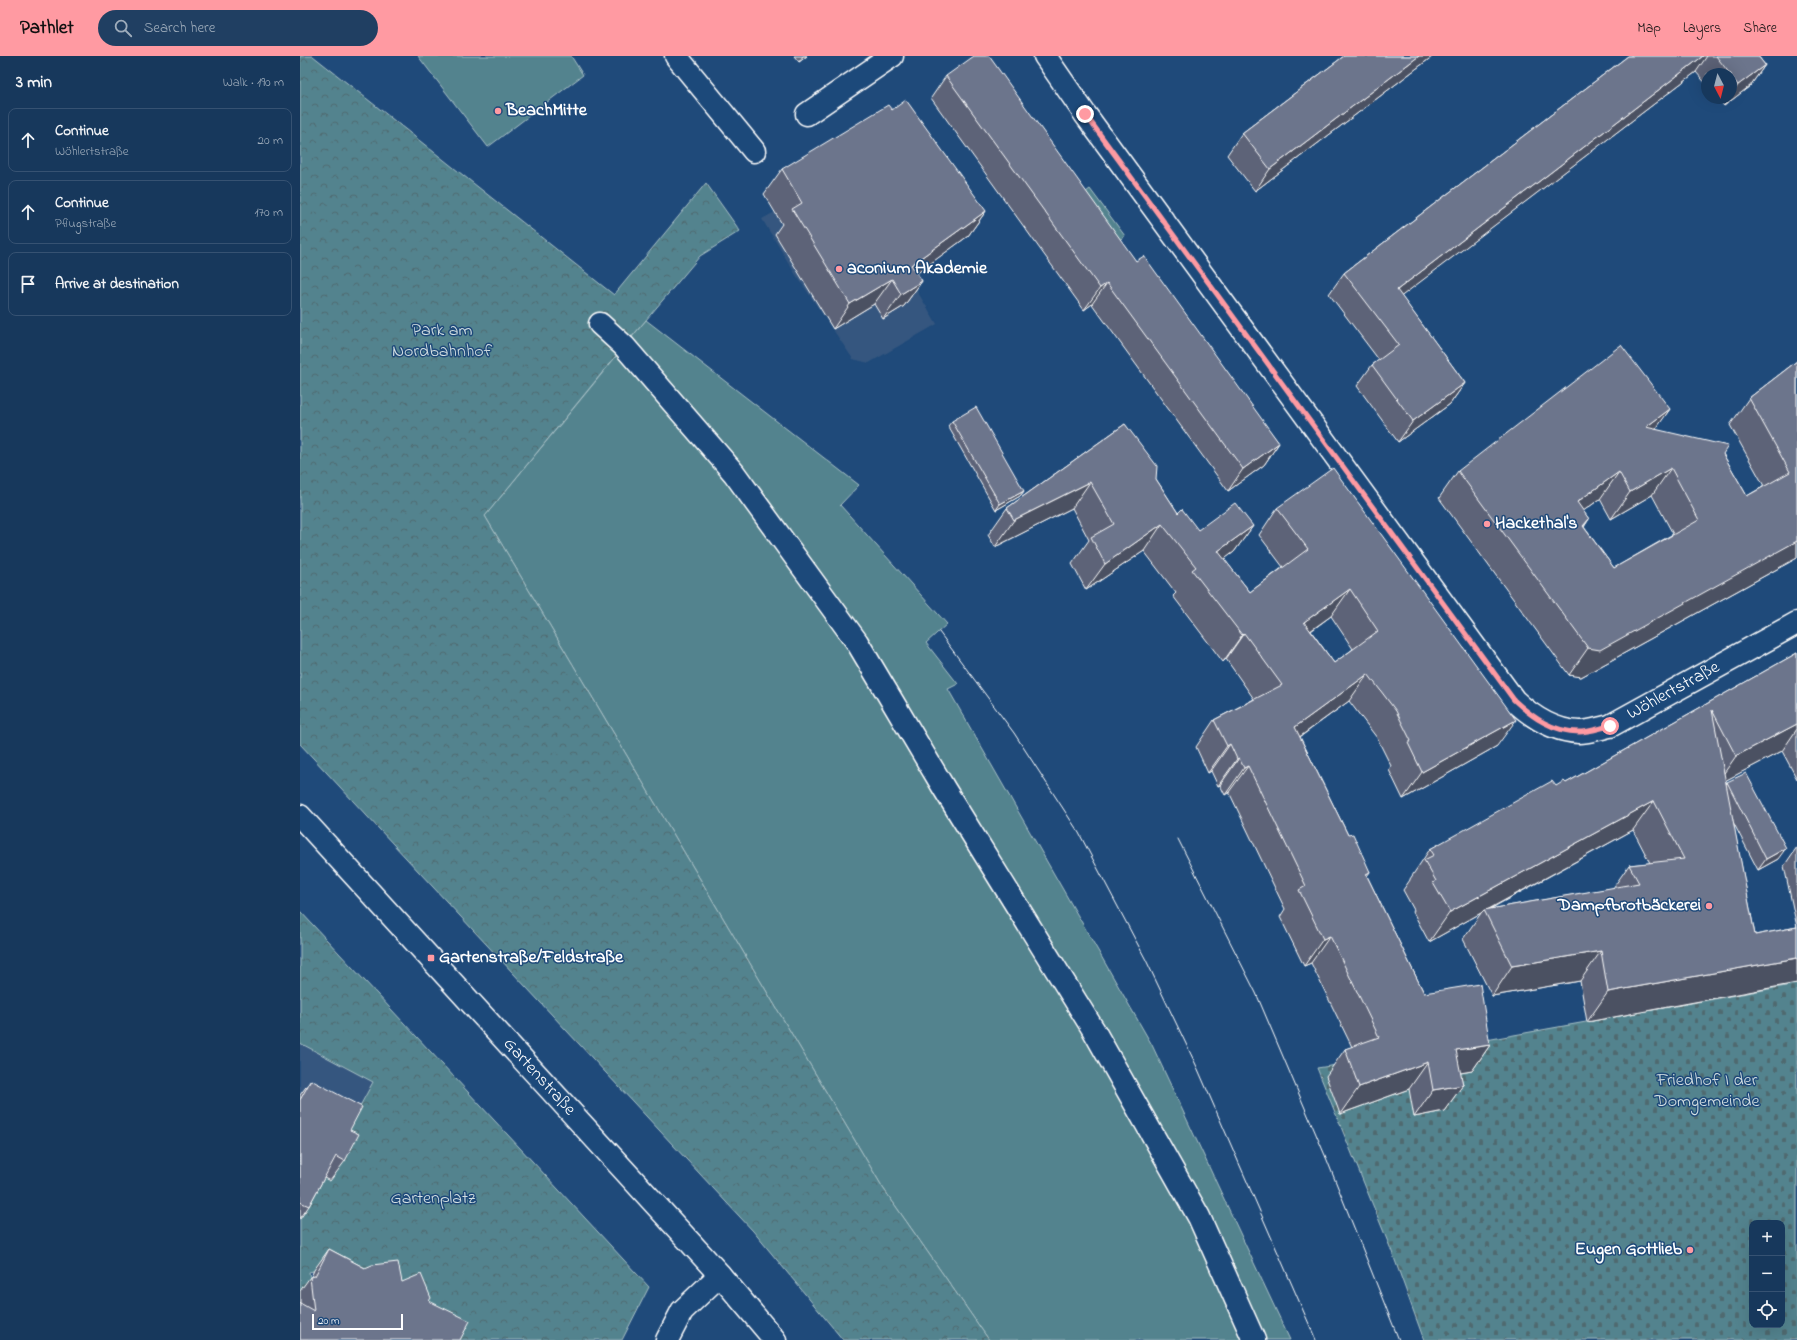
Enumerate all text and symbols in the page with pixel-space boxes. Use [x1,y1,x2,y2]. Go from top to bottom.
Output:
search box [98,10,378,46]
text: Pathlet [20,15,74,42]
icon: search [112,17,134,39]
text: Search here [144,17,215,39]
text: Map [1637,18,1661,39]
text: Layers [1683,18,1721,39]
text: Share [1743,18,1777,39]
north arrow [1701,68,1737,104]
text: 3 min [16,70,52,95]
text: Walk · 190 m [223,73,284,92]
place label: BeachMitte [505,98,588,124]
route end [1076,105,1094,123]
marker: BeachMitte [493,106,503,116]
text: Continue [55,120,109,142]
icon: ahead [17,129,39,151]
text: 20 m [258,131,283,150]
text: Wöhlertstraße [55,142,129,161]
text: Continue [55,192,109,214]
icon: ahead [17,201,39,223]
text: 170 m [255,203,283,222]
text: Pflugstraße [55,214,116,233]
place label: aconium Akademie [847,256,988,282]
marker: aconium Akademie [834,264,844,274]
icon: arrive [17,273,39,295]
text: Arrive at destination [55,273,179,295]
park label: Park am Nordbahnhof [392,318,493,365]
place label: Hackethal's [1495,511,1578,537]
marker: Hackethal's [1482,519,1492,529]
street label: Wöhlertstraße [1623,654,1725,727]
route start [1601,717,1619,735]
place label: Dampfbrotbäckerei [1557,893,1701,919]
marker: Dampfbrotbäckerei [1704,901,1714,911]
place label: Gartenstraße/Feldstraße [439,945,624,971]
marker: Gartenstraße/Feldstraße [426,953,436,963]
street label: Gartenstraße [496,1032,582,1123]
park label: Friedhof I der Domgemeinde [1653,1068,1760,1116]
park label: Gartenplatz [390,1186,476,1212]
map controls [1749,1220,1785,1328]
button: + [1749,1220,1785,1256]
place label: Eugen Gottlieb [1575,1237,1682,1264]
marker: Eugen Gottlieb [1685,1245,1695,1255]
button: − [1749,1256,1785,1292]
button: locate [1749,1292,1785,1328]
scale bar [312,1312,403,1331]
text: 20 m [318,1313,340,1329]

